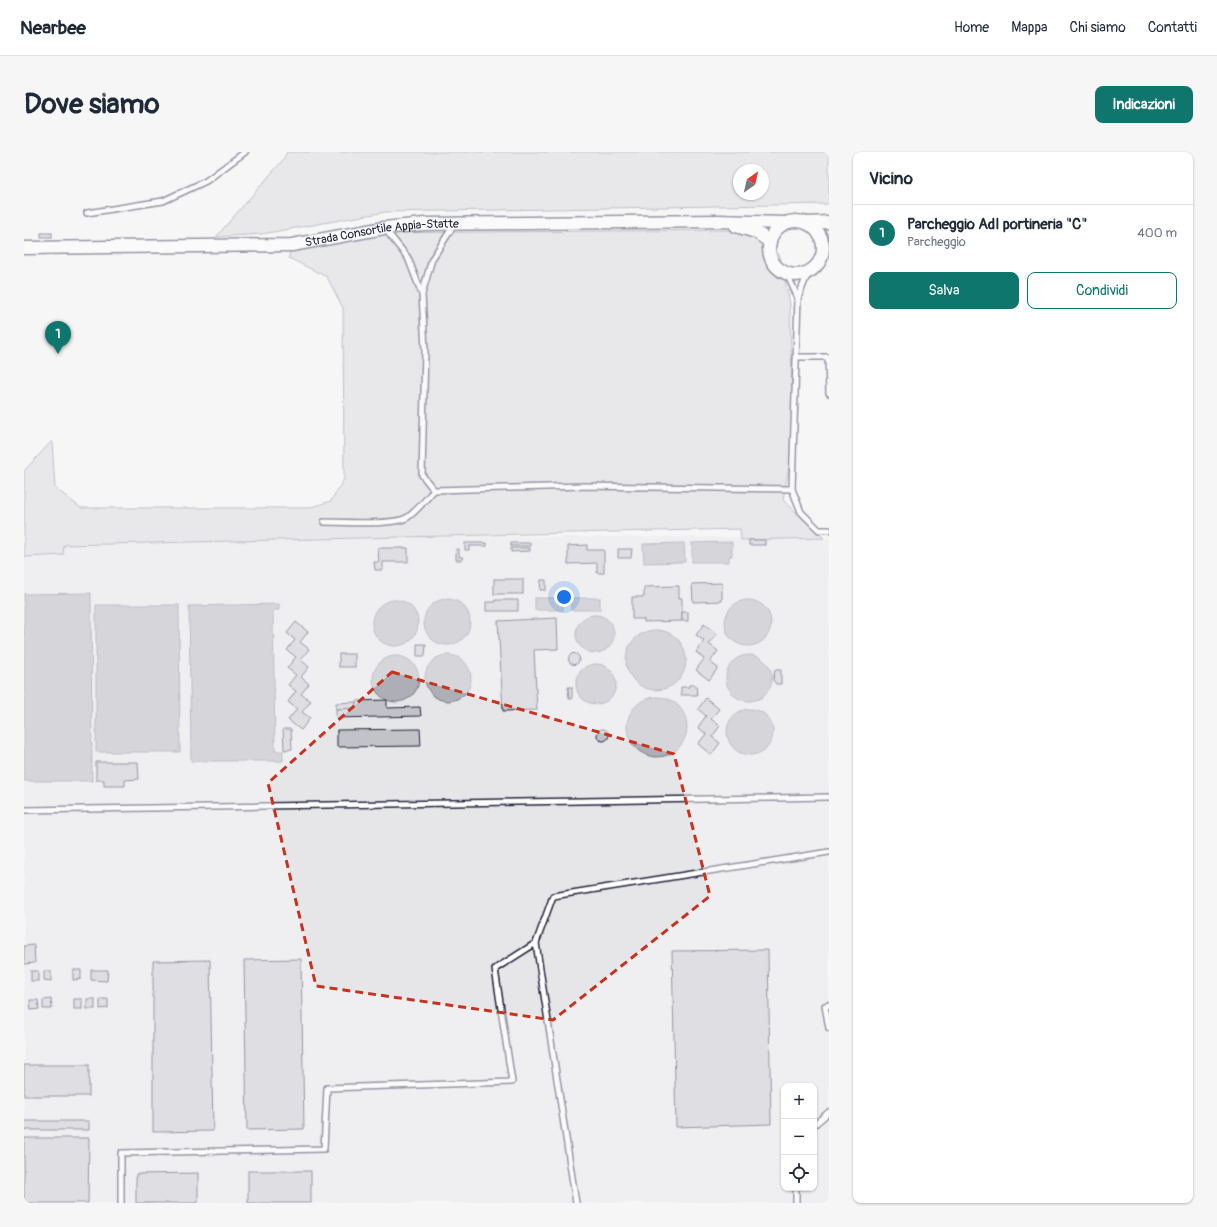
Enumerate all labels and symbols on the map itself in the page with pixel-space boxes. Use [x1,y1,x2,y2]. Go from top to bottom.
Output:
north arrow [733,164,769,200]
street label: Strada Consortile Appia-Statte [304,217,459,250]
pin: 1 [45,321,71,354]
your location [554,587,574,607]

